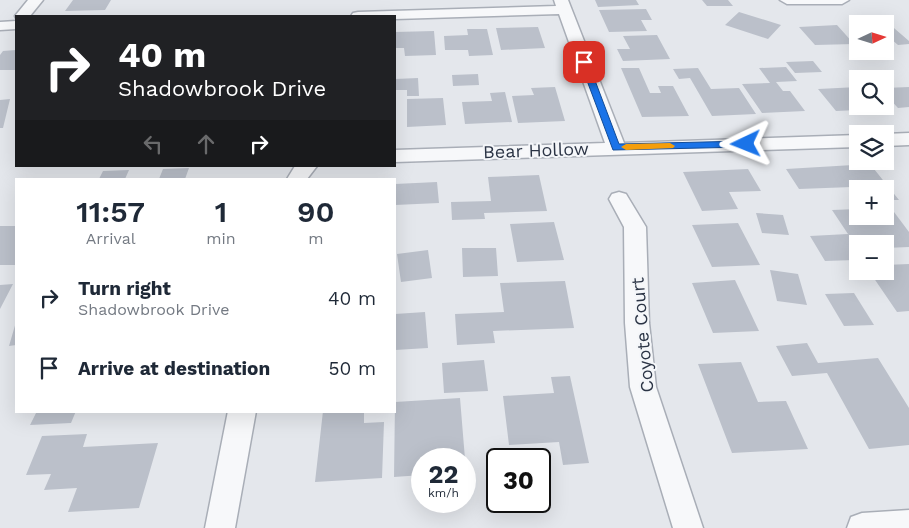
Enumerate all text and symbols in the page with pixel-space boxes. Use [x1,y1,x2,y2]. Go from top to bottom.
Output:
north arrow [849,15,894,60]
map controls [849,15,894,280]
text: 40 m [118,34,206,76]
icon: right [35,35,100,100]
pin [563,41,605,83]
icon: arrive [570,48,598,76]
button: search [849,70,894,115]
text: Shadowbrook Drive [118,76,326,101]
position arrow [719,117,771,169]
button: layers [849,125,894,170]
icon: left [139,130,167,158]
icon: ahead [192,130,220,158]
icon: right [245,130,273,158]
street label: Bear Hollow [483,138,589,162]
button: + [849,180,894,225]
text: 11:57 [76,194,145,229]
text: 1 [215,194,227,229]
text: 90 [297,194,335,229]
text: Arrival [86,229,136,248]
text: min [206,229,236,248]
text: m [308,229,323,248]
button: − [849,235,894,280]
street label: Coyote Court [626,276,657,393]
text: Turn right [78,277,171,300]
icon: right [35,284,63,312]
text: 40 m [328,287,376,310]
text: Shadowbrook Drive [78,300,229,319]
icon: arrive [35,354,63,382]
text: Arrive at destination [78,357,270,380]
text: 50 m [329,357,376,380]
speed limit sign: 30 [486,448,551,513]
text: 22 [429,460,458,489]
text: km/h [428,486,459,500]

